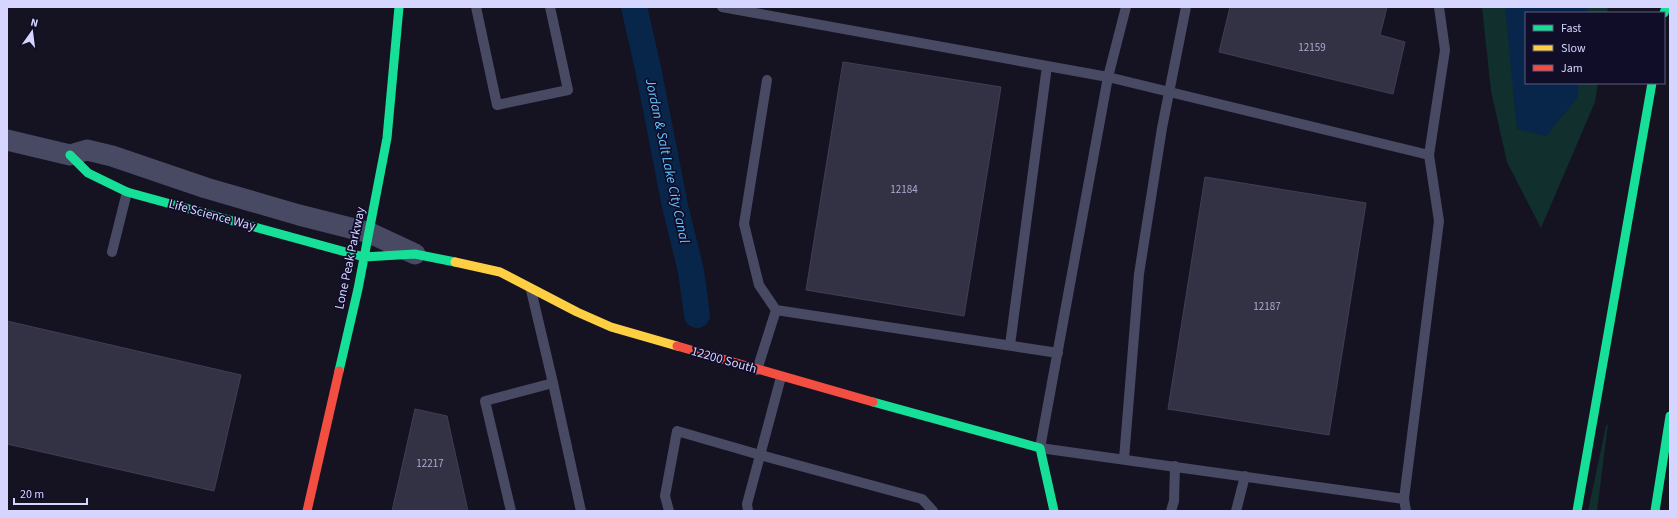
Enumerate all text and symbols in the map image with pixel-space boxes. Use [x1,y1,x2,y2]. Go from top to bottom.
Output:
north arrow [12,12,52,52]
legend [1525,12,1665,84]
text: N [29,15,40,31]
text: Fast [1561,20,1581,37]
house number: 12159 [1298,40,1326,55]
text: Slow [1561,40,1586,57]
text: Jam [1561,60,1583,77]
water label: Jordan & Salt Lake City Canal [640,76,694,246]
house number: 12184 [890,182,918,197]
street label: Life Science Way [167,195,257,235]
street label: Lone Peak Parkway [330,205,370,311]
house number: 12187 [1253,299,1281,314]
street label: 12200 South [689,342,759,378]
house number: 12217 [416,456,444,471]
scale bar [14,480,87,506]
text: 20 m [20,486,44,503]

